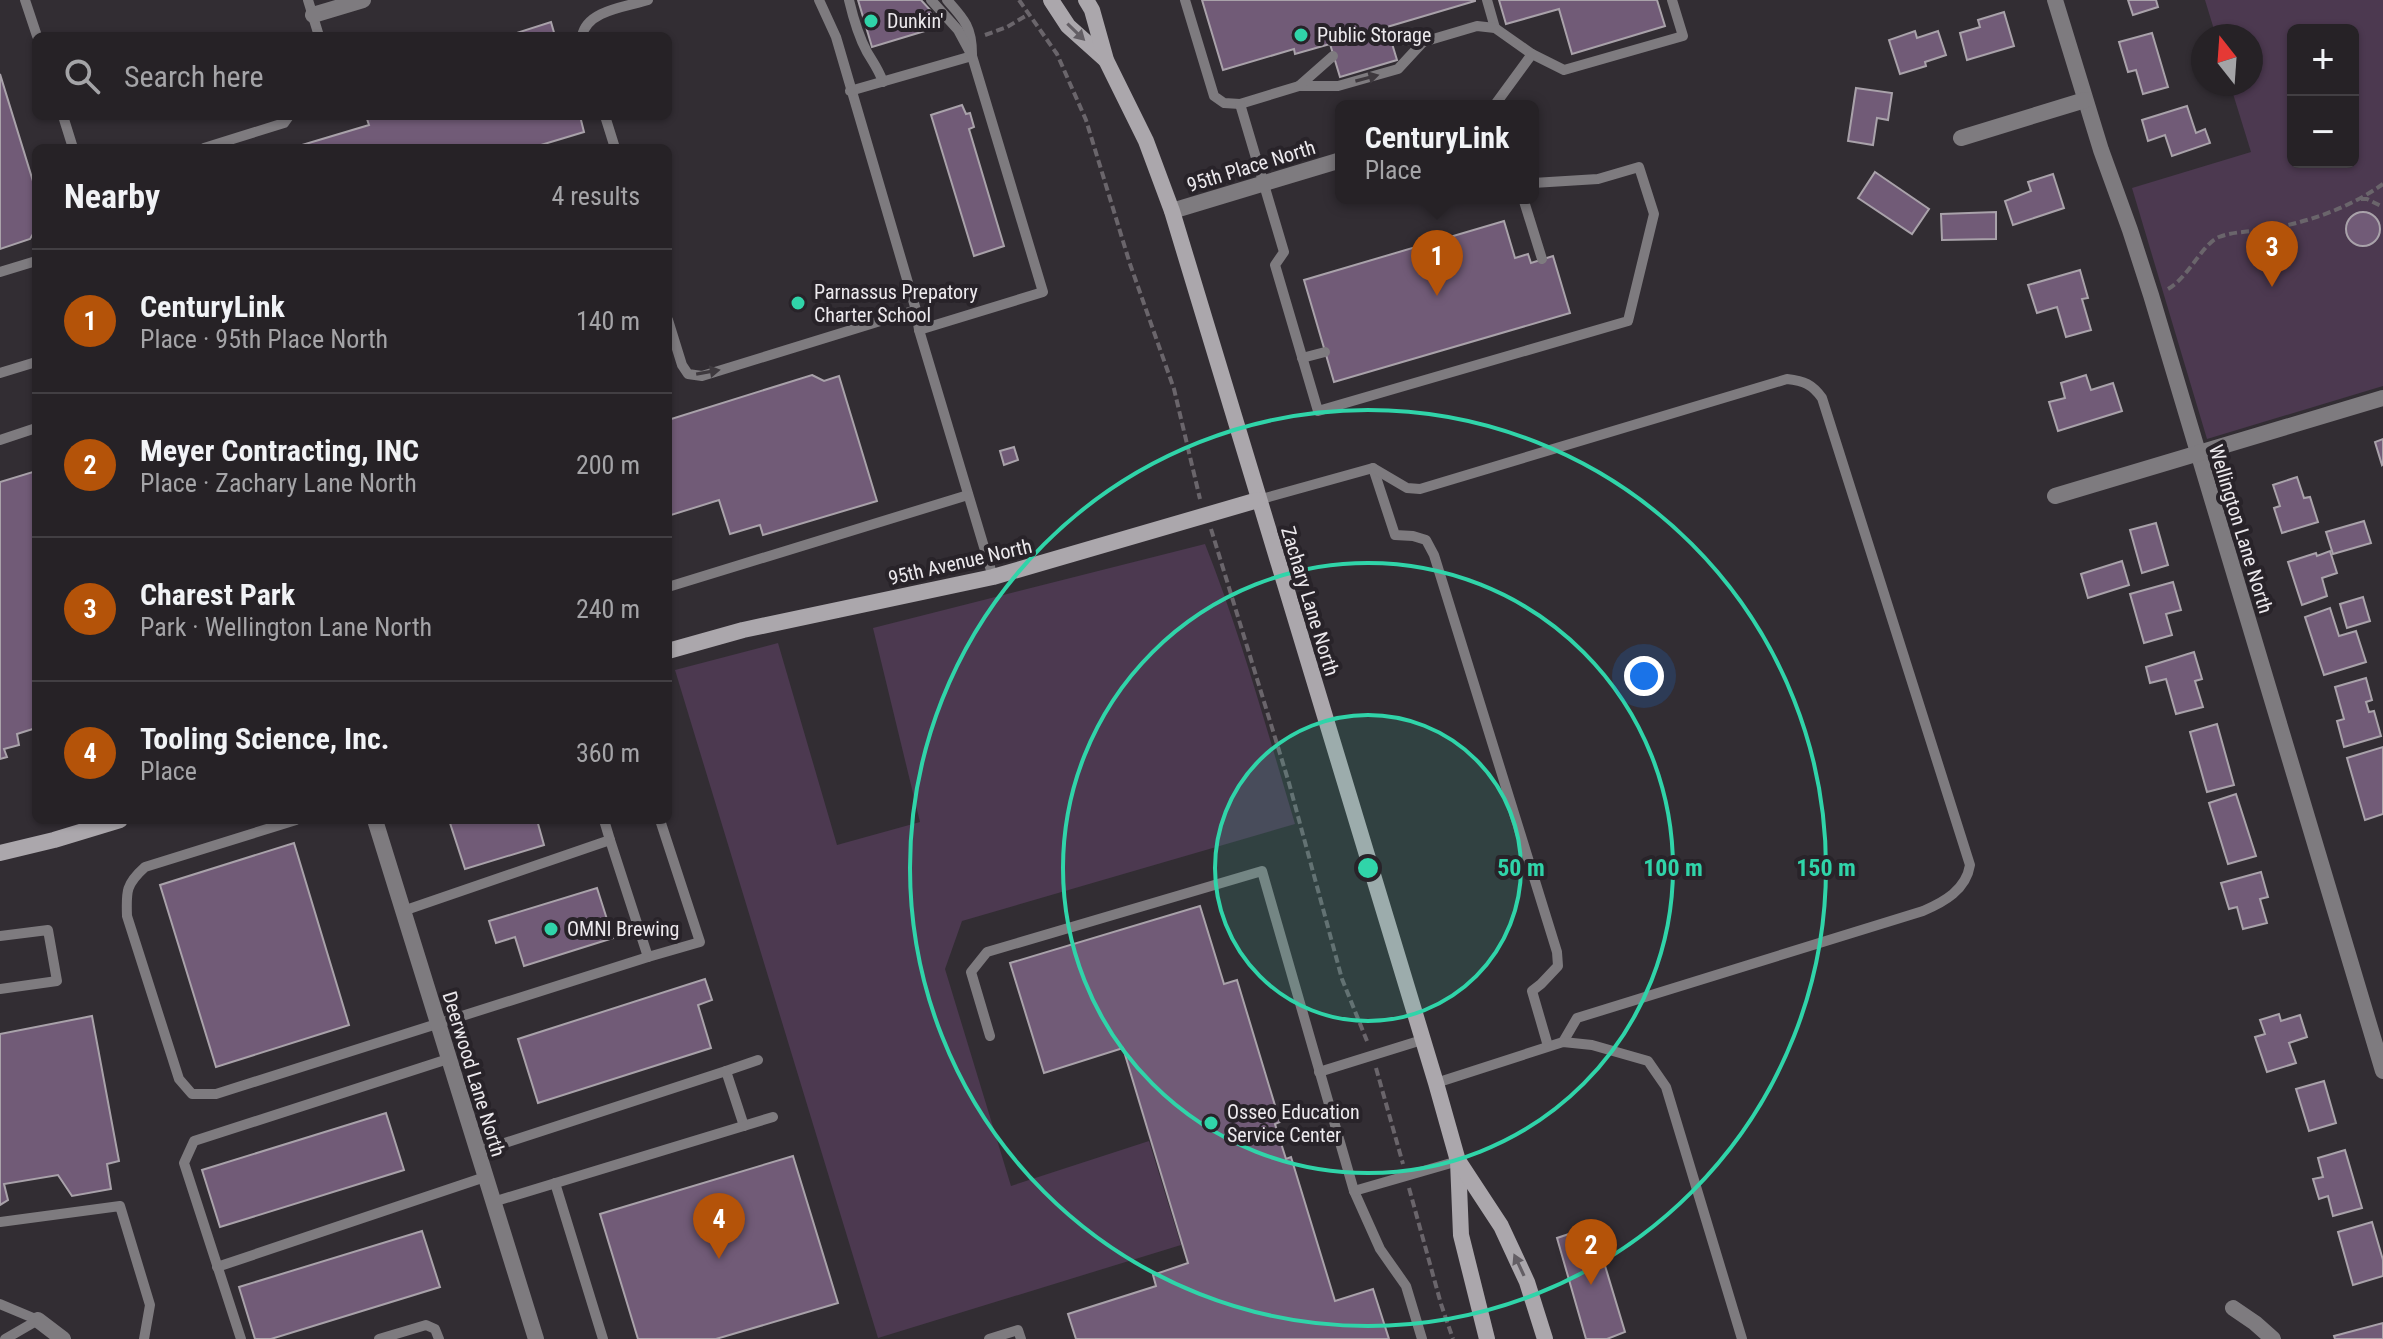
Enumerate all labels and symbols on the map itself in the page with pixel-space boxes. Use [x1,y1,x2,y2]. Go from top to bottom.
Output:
place label: Dunkin' [887,9,944,33]
marker: Dunkin' [862,12,880,30]
one-way arrow [1066,22,1085,41]
place label: Public Storage [1317,23,1431,47]
north arrow [2191,24,2263,96]
marker: Public Storage [1292,26,1310,44]
one-way arrow [1356,71,1380,84]
street label: 95th Place North [1184,135,1318,197]
pin: 3 [2246,221,2298,287]
pin: 1 [1411,230,1463,296]
place label: Parnassus Prepatory Charter School [814,280,978,327]
marker: Parnassus Prepatory Charter School [789,294,807,312]
one-way arrow [695,366,720,378]
street label: Wellington Lane North [2204,442,2278,616]
street label: Zachary Lane North [1276,523,1344,679]
street label: 95th Avenue North [886,534,1034,590]
your location [1624,656,1664,696]
centre of rings [1354,854,1382,882]
text: 50 m [1497,854,1545,882]
text: 100 m [1643,854,1703,882]
text: 150 m [1796,854,1856,882]
place label: OMNI Brewing [567,917,679,941]
marker: OMNI Brewing [542,920,560,938]
street label: Deerwood Lane North [437,989,511,1159]
place label: Osseo Education Service Center [1227,1100,1360,1147]
marker: Osseo Education Service Center [1202,1114,1220,1132]
pin: 4 [693,1193,745,1259]
pin: 2 [1565,1219,1617,1285]
one-way arrow [1513,1254,1526,1277]

